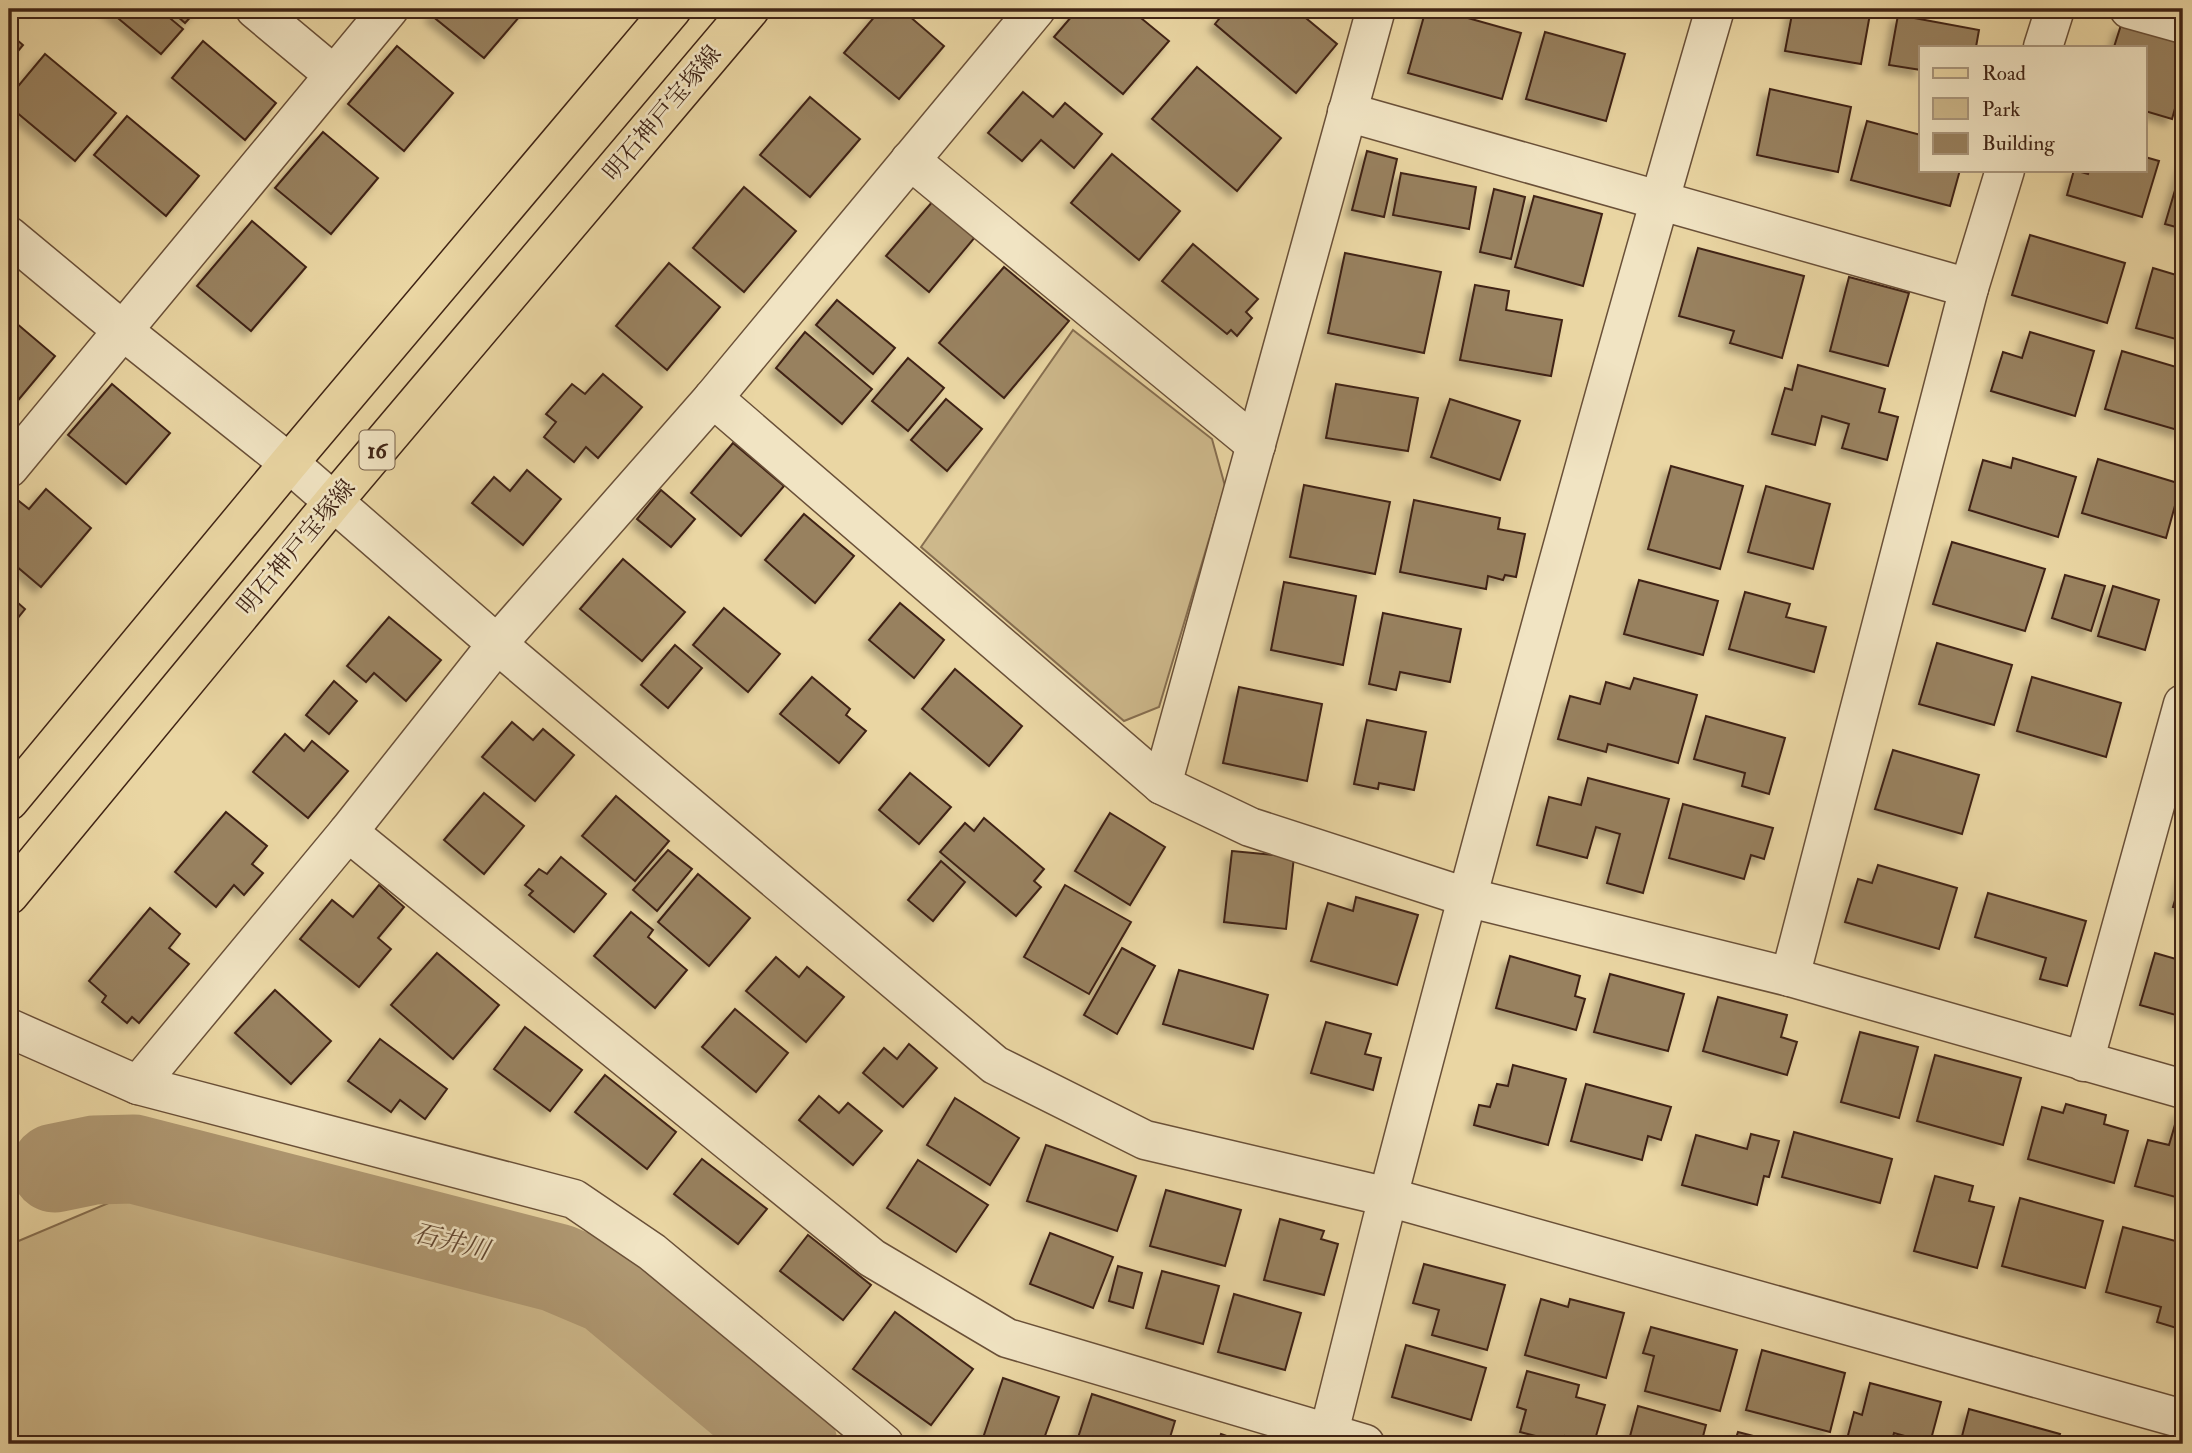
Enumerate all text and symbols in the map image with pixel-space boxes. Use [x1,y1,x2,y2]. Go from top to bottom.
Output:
street label: 明石神戸宝塚線 [597,39,728,188]
legend [1919,46,2146,172]
text: Road [1982,60,2027,87]
text: Park [1982,96,2020,123]
text: Building [1982,130,2055,157]
road number: 16 [360,431,394,470]
street label: 明石神戸宝塚線 [231,473,362,622]
water label: 石井川 [409,1217,495,1268]

